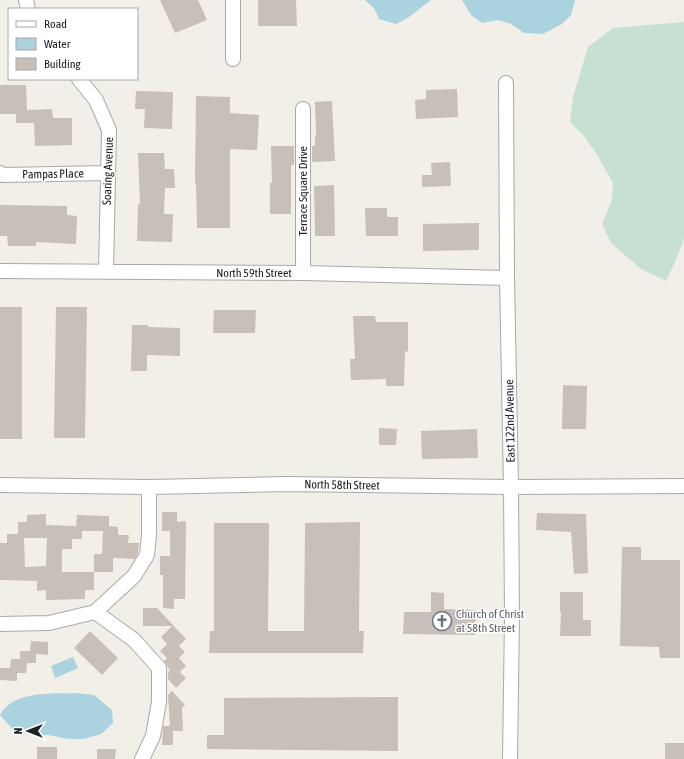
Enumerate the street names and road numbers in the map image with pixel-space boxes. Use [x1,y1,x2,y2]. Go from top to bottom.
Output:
street label: Soaring Avenue [100,137,116,205]
street label: Terrace Square Drive [296,146,310,236]
street label: Pampas Place [22,166,84,182]
street label: North 59th Street [216,266,292,280]
street label: East 122nd Avenue [502,379,518,463]
street label: North 58th Street [304,477,380,493]

